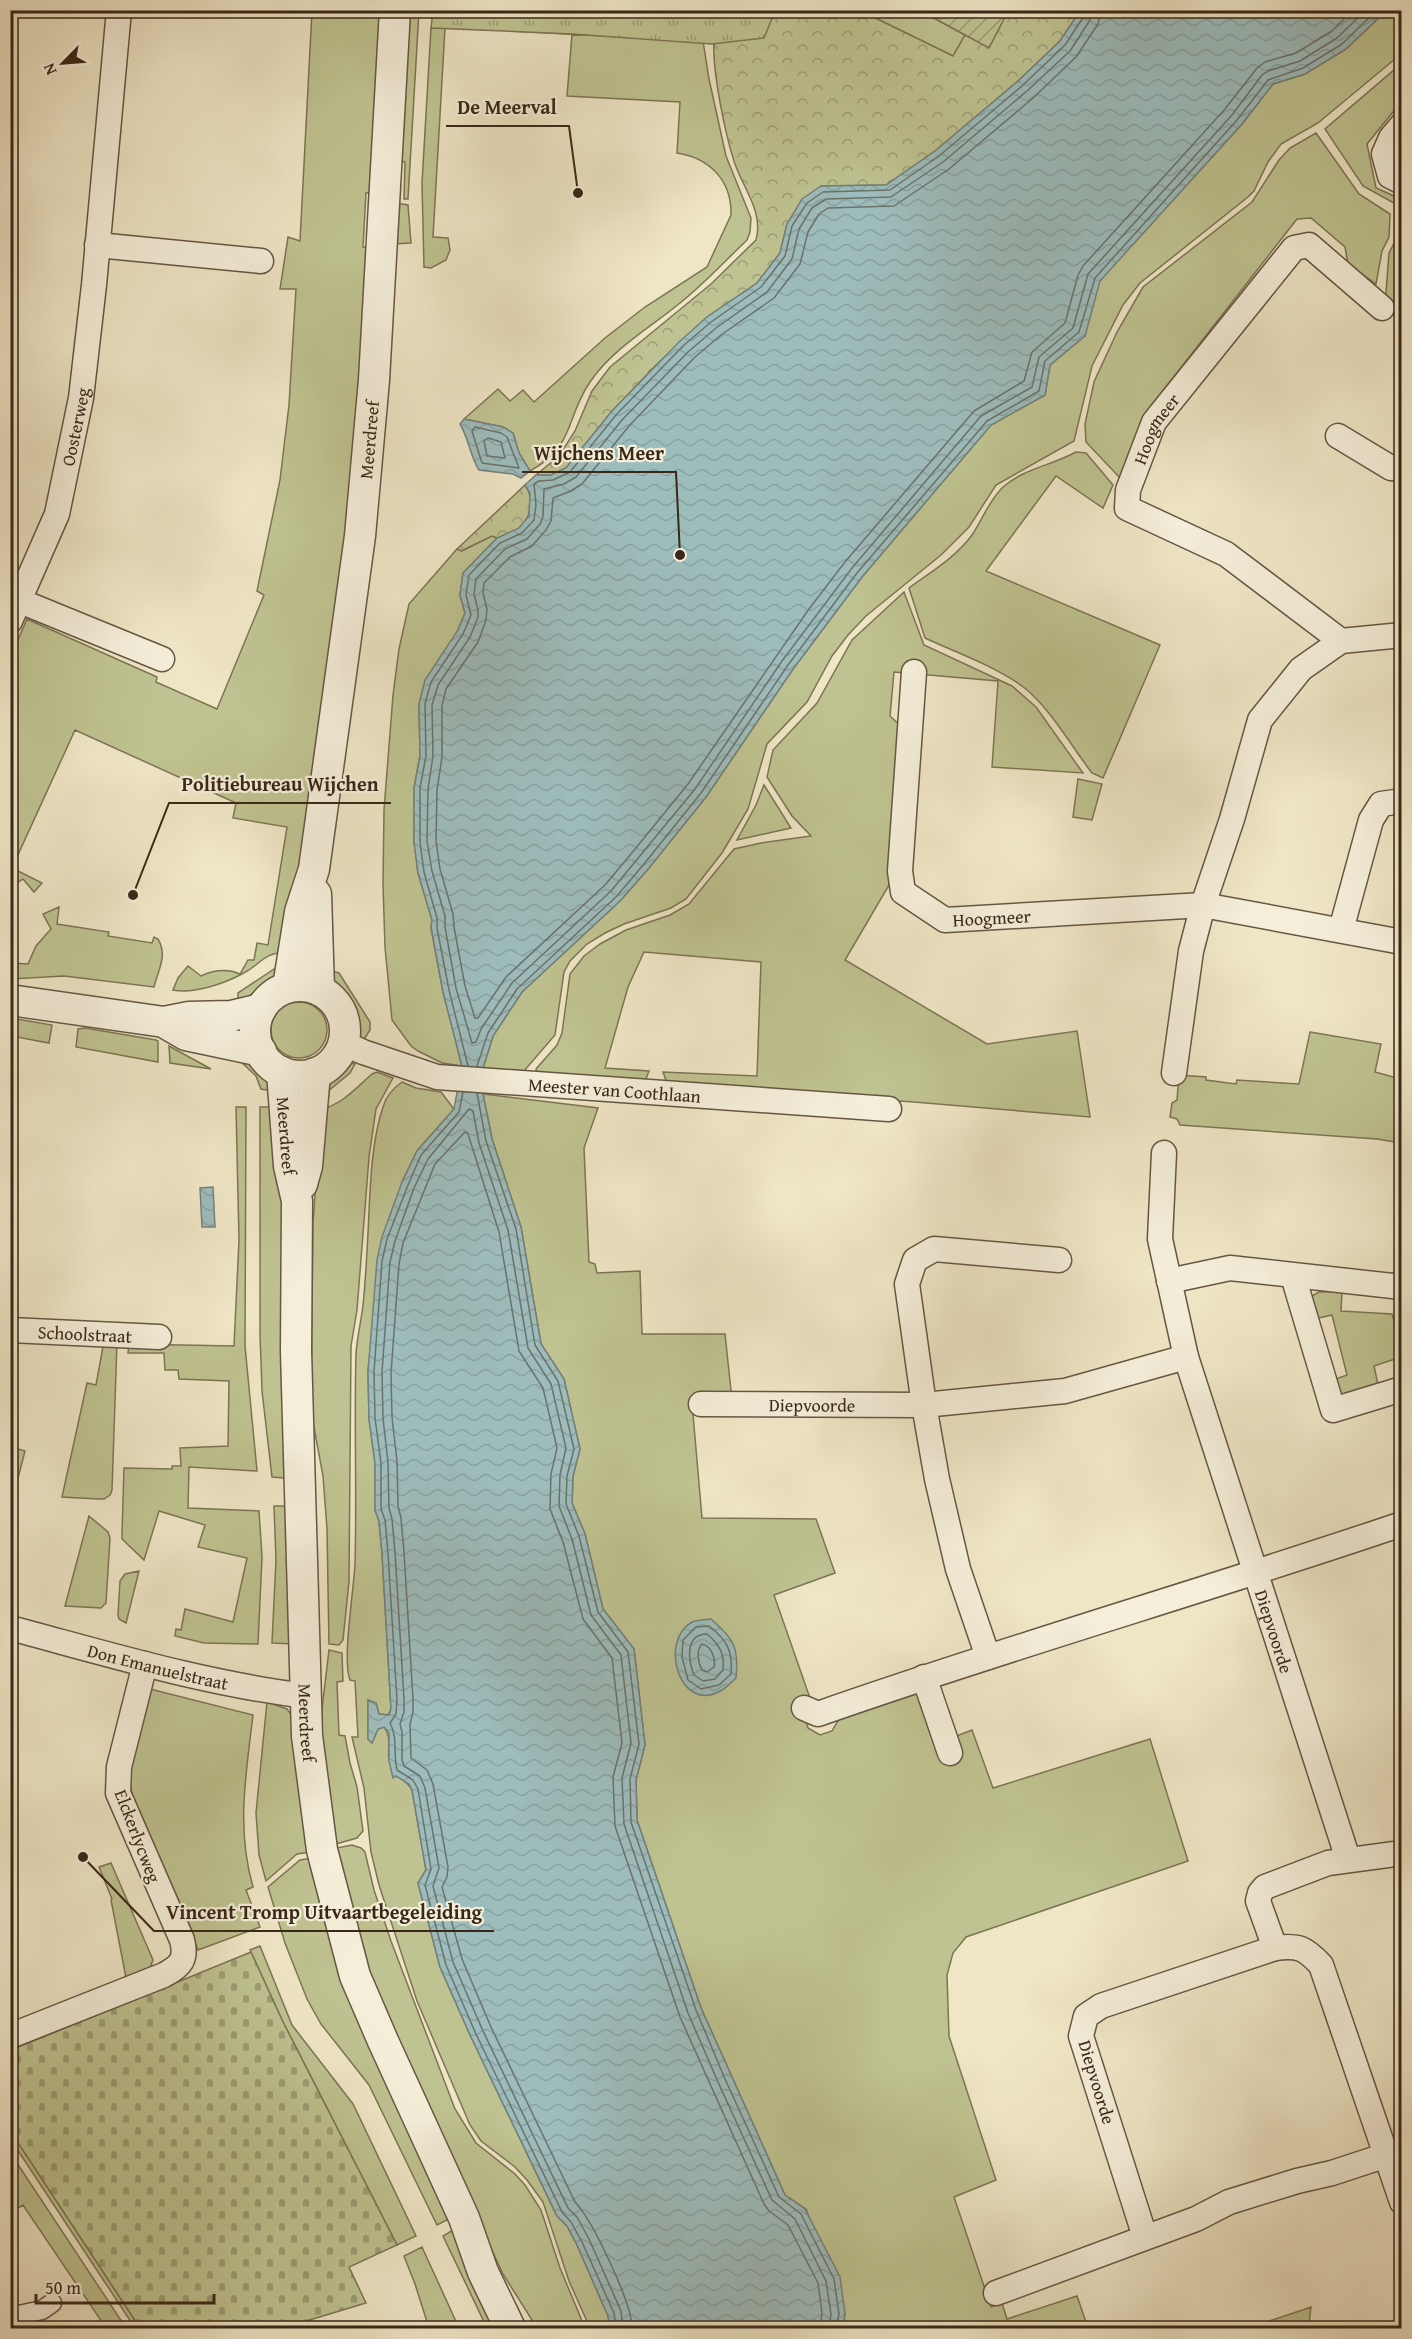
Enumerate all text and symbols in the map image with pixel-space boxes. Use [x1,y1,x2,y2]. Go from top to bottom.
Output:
north arrow [33,33,93,93]
text: N [36,59,63,79]
callout: De Meerval [446,88,569,126]
text: De Meerval [457,92,557,121]
street label: Oosterweg [54,386,96,468]
street label: Hoogmeer [1126,387,1186,468]
street label: Meerdreef [352,397,386,480]
callout: Wijchens Meer [522,434,676,472]
text: Wijchens Meer [534,438,664,467]
callout: Politiebureau Wijchen [169,765,391,803]
text: Politiebureau Wijchen [181,769,379,798]
street label: Hoogmeer [952,901,1032,933]
street label: Meester van Coothlaan [527,1070,702,1109]
street label: Meerdreef [270,1096,305,1180]
street label: Schoolstraat [37,1318,133,1349]
street label: Diepvoorde [769,1391,855,1418]
street label: Diepvoorde [1248,1586,1301,1676]
street label: Don Emanuelstraat [85,1636,231,1697]
street label: Meerdreef [292,1683,324,1766]
street label: Elckerlycweg [108,1785,168,1887]
callout: Vincent Tromp Uitvaartbegeleiding [154,1893,494,1931]
text: Vincent Tromp Uitvaartbegeleiding [166,1897,483,1926]
street label: Diepvoorde [1071,2037,1123,2127]
scale bar [36,2267,214,2305]
text: 50 m [45,2274,81,2301]

